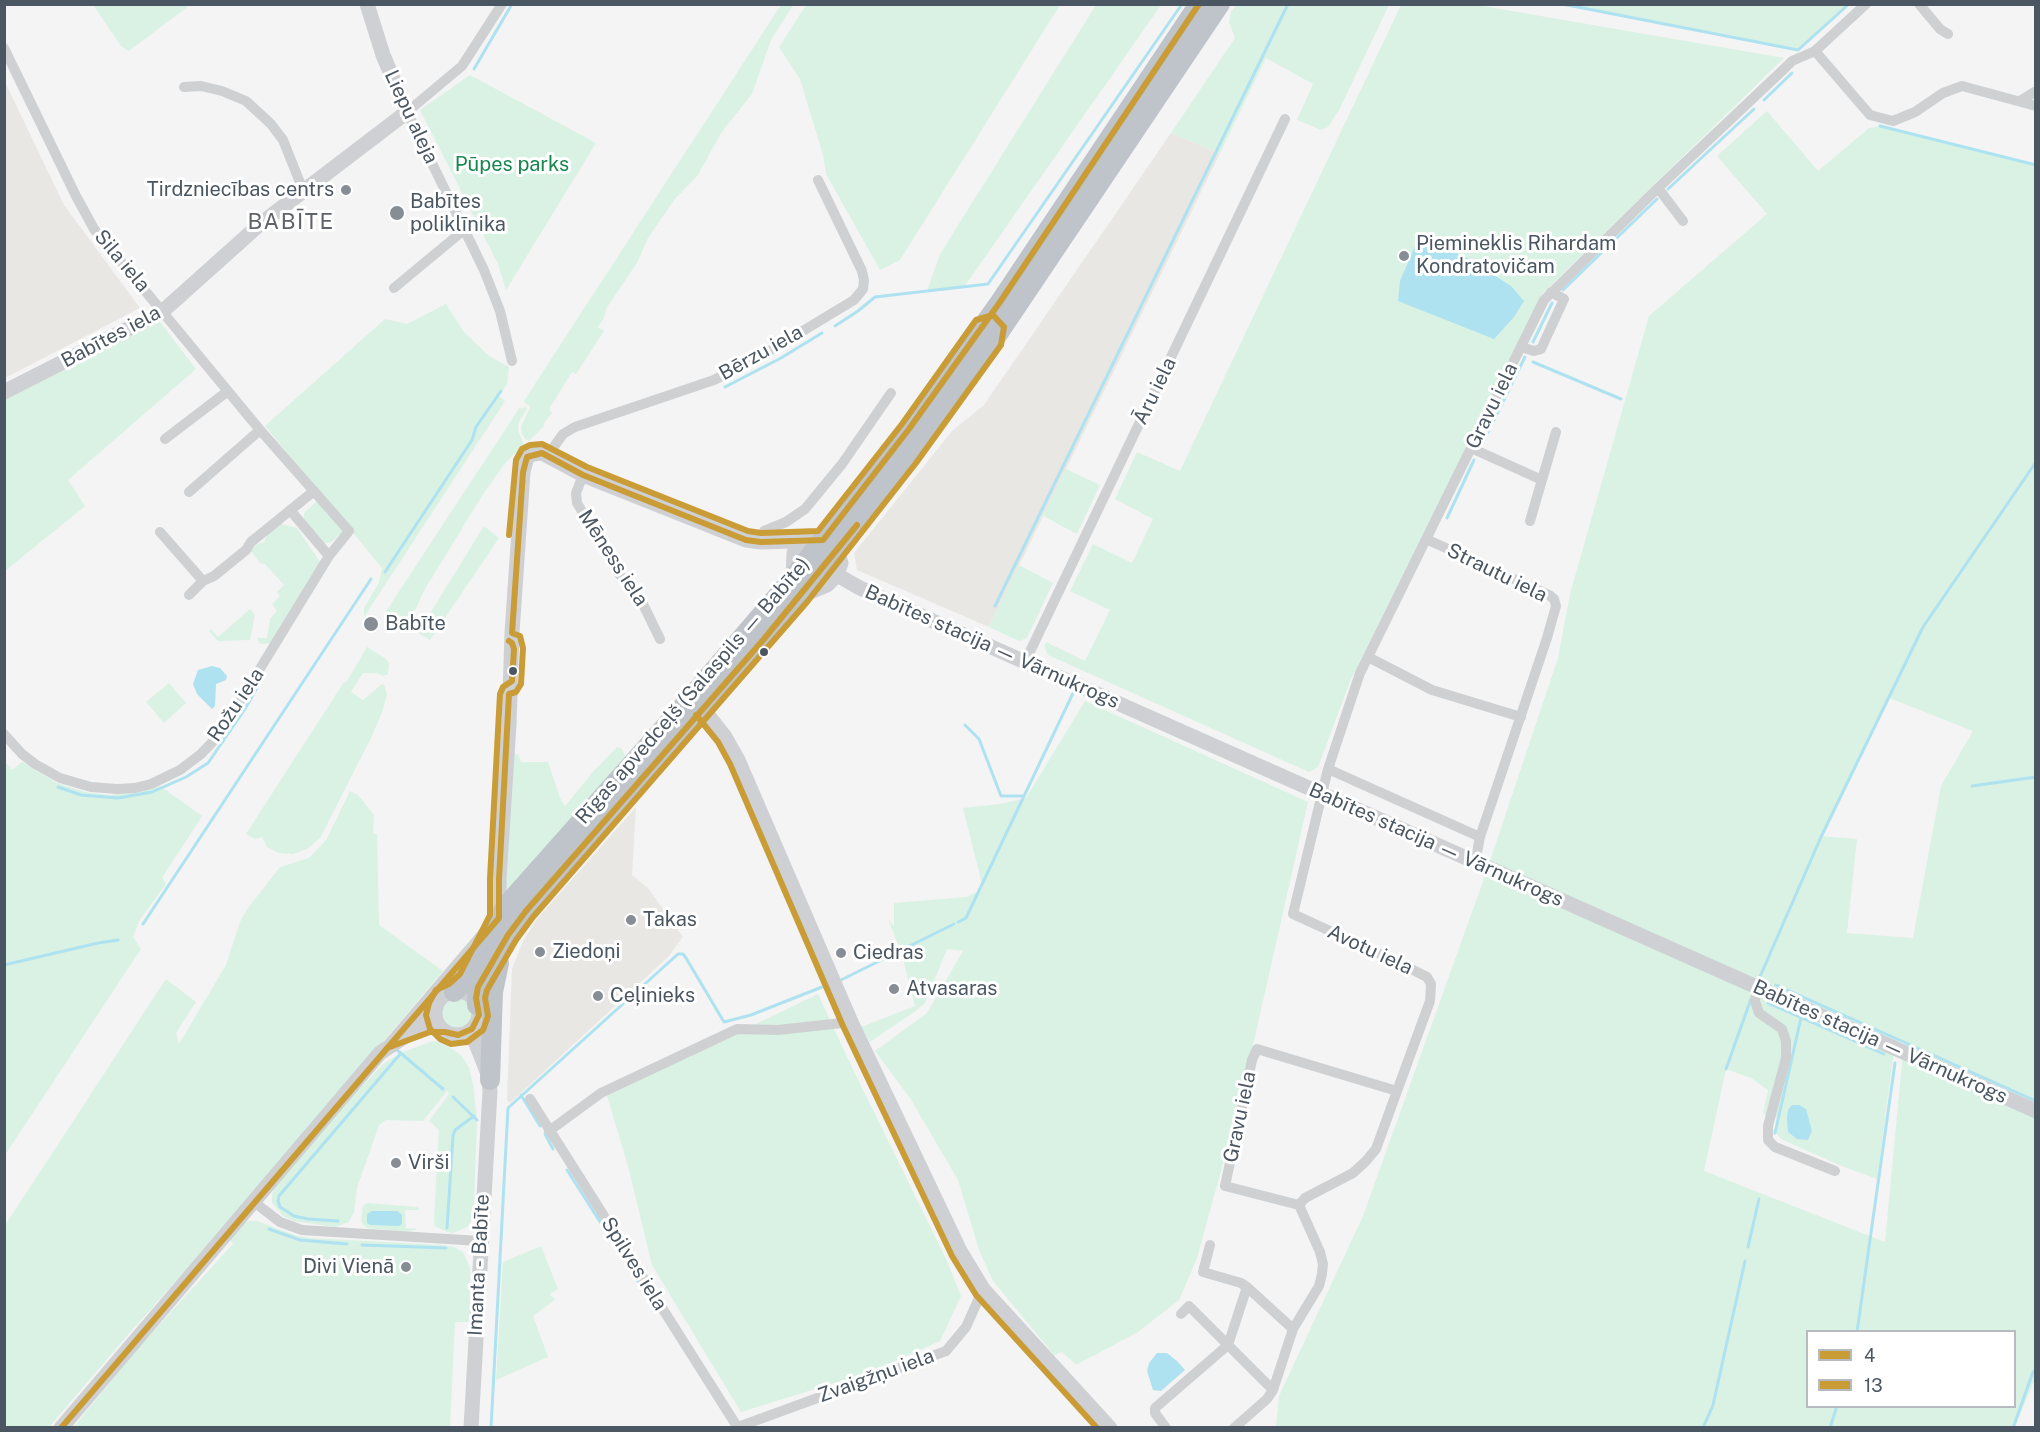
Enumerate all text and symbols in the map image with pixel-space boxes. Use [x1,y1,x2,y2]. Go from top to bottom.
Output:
street label: Liepu aleja [379,66,443,168]
park label: Pūpes parks [455,153,569,177]
place label: Tirdzniecības centrs [147,178,334,202]
marker: Tirdzniecības centrs [339,183,353,197]
place label: Babītes poliklīnika [410,190,506,237]
marker: Babītes poliklīnika [388,204,406,222]
district label: BABĪTE [247,209,335,235]
street label: Sila iela [89,225,155,297]
place label: Piemineklis Rihardam Kondratovičam [1416,232,1616,279]
marker: Piemineklis Rihardam Kondratovičam [1397,249,1411,263]
street label: Babītes iela [57,301,165,373]
street label: Bērzu iela [715,320,807,386]
street label: Āru iela [1128,353,1182,429]
street label: Gravu iela [1461,359,1523,453]
street label: Mēness iela [573,505,653,611]
street label: Strautu iela [1443,538,1551,608]
street label: Rīgas apvedceļš (Salaspils — Babīte) [571,553,815,829]
street label: Babītes stacija — Vārnukrogs [861,580,1123,714]
place label: Babīte [385,612,446,636]
marker: Babīte [362,615,380,633]
unlabelled marker [758,646,770,658]
street label: Rožu iela [203,664,269,746]
unlabelled marker [507,665,519,677]
street label: Babītes stacija — Vārnukrogs [1305,778,1567,912]
place label: Takas [643,908,697,932]
marker: Takas [624,913,638,927]
street label: Avotu iela [1324,920,1416,980]
place label: Ziedoņi [552,940,620,964]
place label: Ciedras [853,941,924,965]
marker: Ziedoņi [533,945,547,959]
marker: Ciedras [834,946,848,960]
street label: Babītes stacija — Vārnukrogs [1749,975,2011,1109]
place label: Atvasaras [906,977,997,1001]
marker: Atvasaras [887,982,901,996]
place label: Ceļinieks [610,984,695,1008]
marker: Ceļinieks [591,989,605,1003]
street label: Gravu iela [1219,1069,1261,1165]
place label: Virši [408,1151,449,1175]
marker: Virši [389,1156,403,1170]
street label: Imanta - Babīte [463,1193,495,1337]
street label: Spilves iela [596,1213,672,1315]
place label: Divi Vienā [303,1255,394,1279]
marker: Divi Vienā [399,1260,413,1274]
legend [1806,1330,2016,1408]
street label: Zvaigžņu iela [815,1344,937,1408]
text: 4 [1864,1345,1875,1366]
text: 13 [1864,1375,1883,1396]

